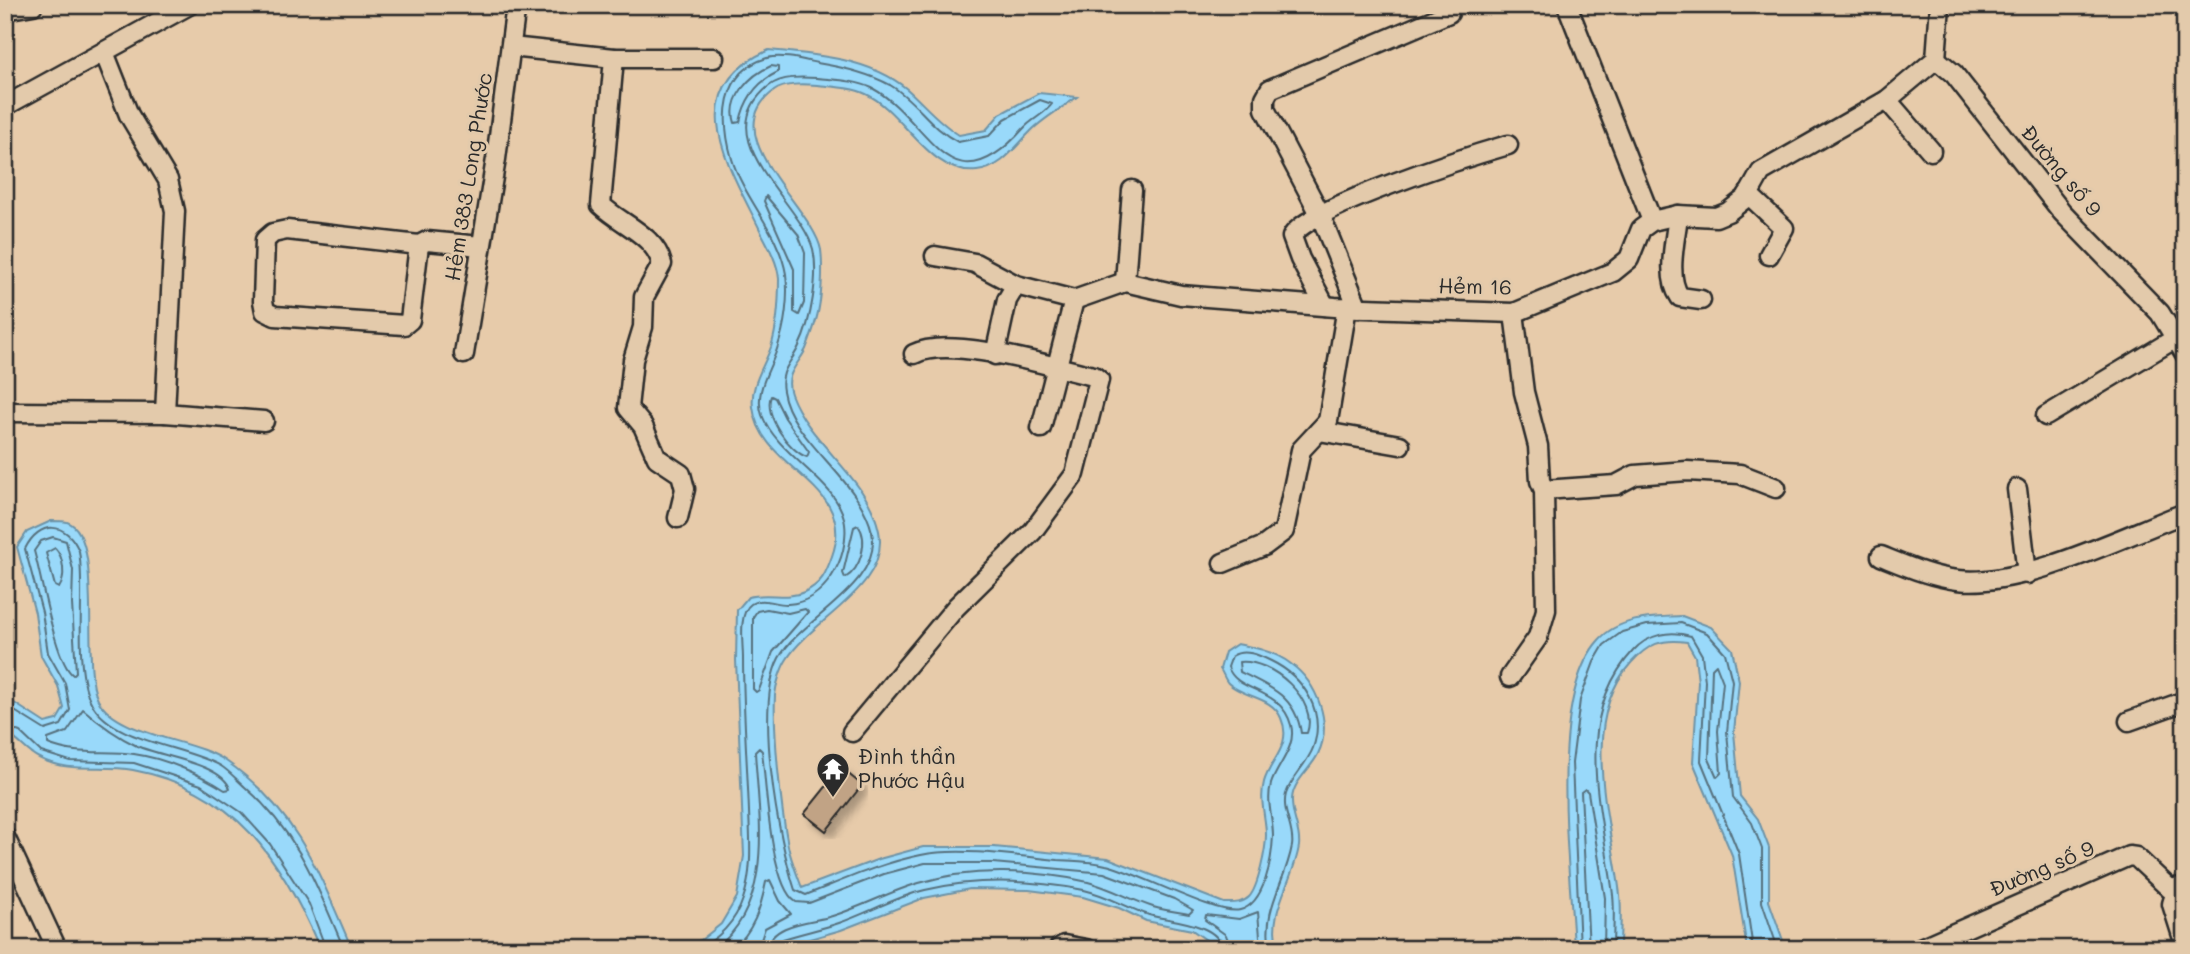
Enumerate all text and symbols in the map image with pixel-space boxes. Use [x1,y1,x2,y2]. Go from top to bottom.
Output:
street label: Hẻm 383 Long Phước [438,71,497,283]
street label: Đường số 9 [2016,119,2108,221]
street label: Hẻm 16 [1438,271,1512,300]
place label: Đình thần Phước Hậu [858,742,965,793]
temple icon: Đình thần Phước Hậu [814,750,852,799]
street label: Đường số 9 [1985,833,2098,902]

